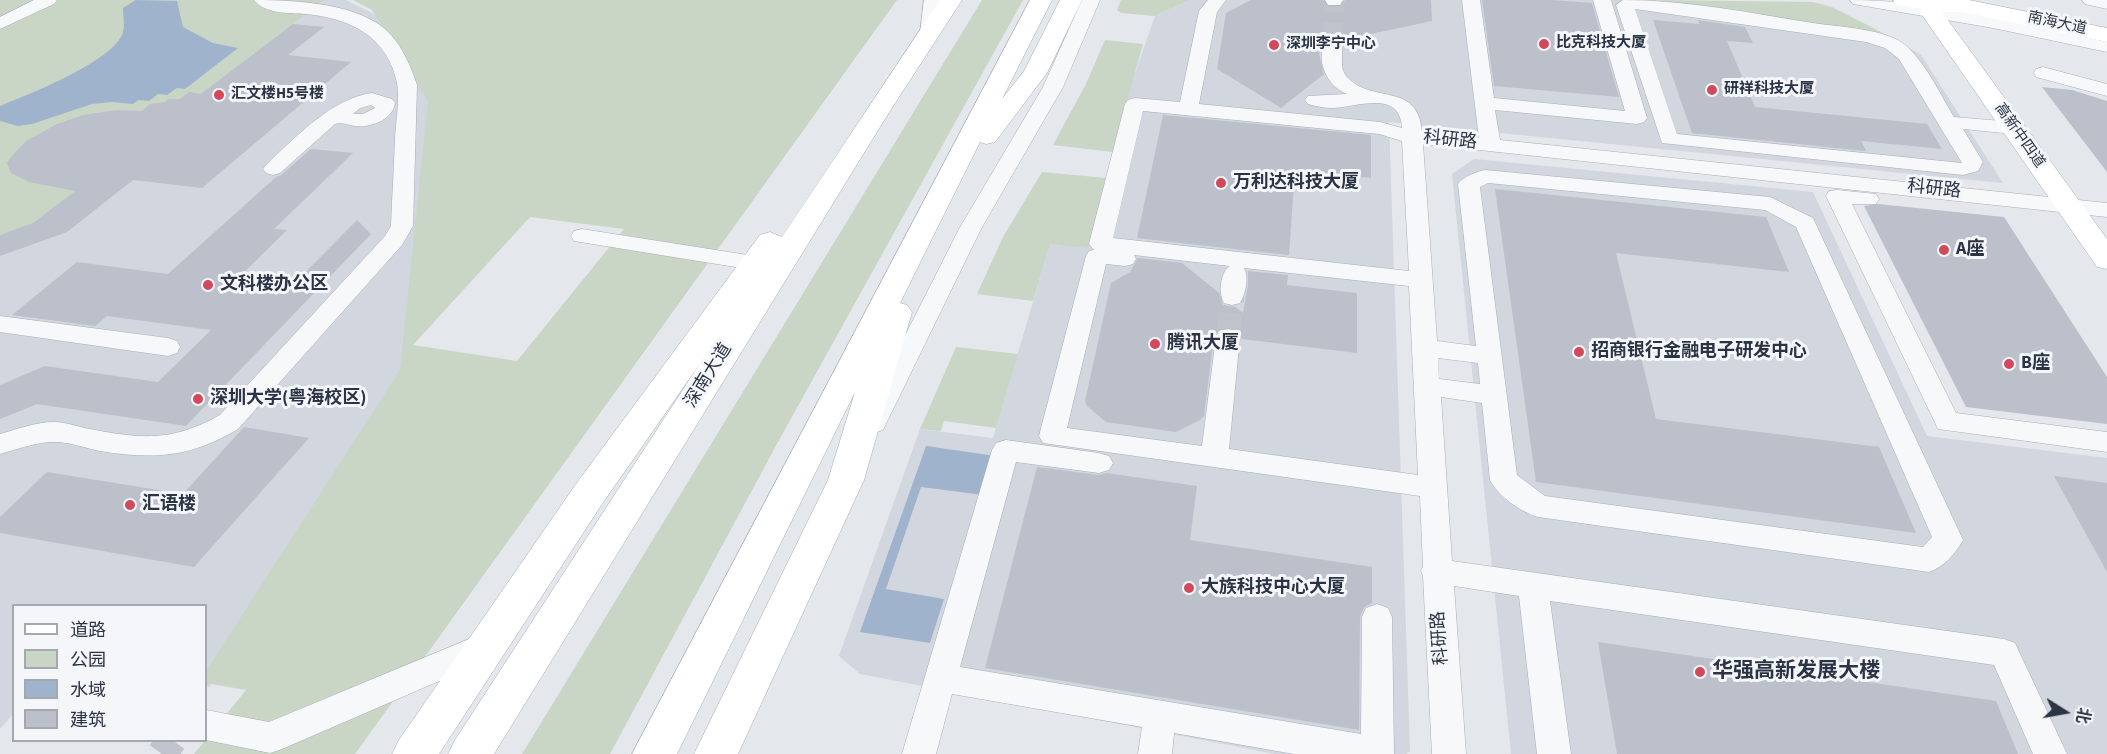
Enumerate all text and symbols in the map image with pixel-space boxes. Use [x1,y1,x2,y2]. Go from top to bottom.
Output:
street label: 南海大道 [2026,9,2088,39]
place label: 比克科技大厦 [1556,35,1646,53]
place label: 深圳李宁中心 [1286,36,1376,54]
marker: 比克科技大厦 [1537,37,1551,51]
marker: 深圳李宁中心 [1267,38,1281,52]
place label: 研祥科技大厦 [1724,81,1814,99]
marker: 研祥科技大厦 [1705,83,1719,97]
place label: 汇文楼H5号楼 [231,86,324,104]
marker: 汇文楼H5号楼 [212,88,226,102]
street label: 高新中四道 [1990,100,2048,172]
street label: 科研路 [1422,127,1478,155]
place label: 万利达科技大厦 [1233,172,1359,194]
marker: 万利达科技大厦 [1214,176,1228,190]
street label: 科研路 [1906,176,1962,204]
place label: A座 [1956,239,1984,261]
marker: A座 [1937,243,1951,257]
place label: 文科楼办公区 [220,274,328,296]
marker: 文科楼办公区 [201,278,215,292]
place label: 腾讯大厦 [1167,333,1239,355]
marker: 腾讯大厦 [1148,337,1162,351]
street label: 深南大道 [681,340,737,412]
place label: 招商银行金融电子研发中心 [1591,341,1807,363]
marker: 招商银行金融电子研发中心 [1572,345,1586,359]
place label: B座 [2021,353,2050,375]
marker: B座 [2002,357,2016,371]
place label: 深圳大学(粤海校区) [210,388,366,410]
marker: 深圳大学(粤海校区) [191,392,205,406]
place label: 汇语楼 [142,494,196,516]
marker: 汇语楼 [123,498,137,512]
place label: 大族科技中心大厦 [1201,577,1345,599]
marker: 大族科技中心大厦 [1182,581,1196,595]
legend [12,604,207,742]
street label: 科研路 [1428,610,1454,666]
text: 道路 [70,618,106,643]
text: 公园 [70,648,106,673]
place label: 华强高新发展大楼 [1712,659,1880,685]
marker: 华强高新发展大楼 [1693,665,1707,679]
text: 水域 [70,678,106,703]
north arrow [2035,682,2095,742]
text: 北 [2070,705,2095,725]
text: 建筑 [70,708,106,733]

